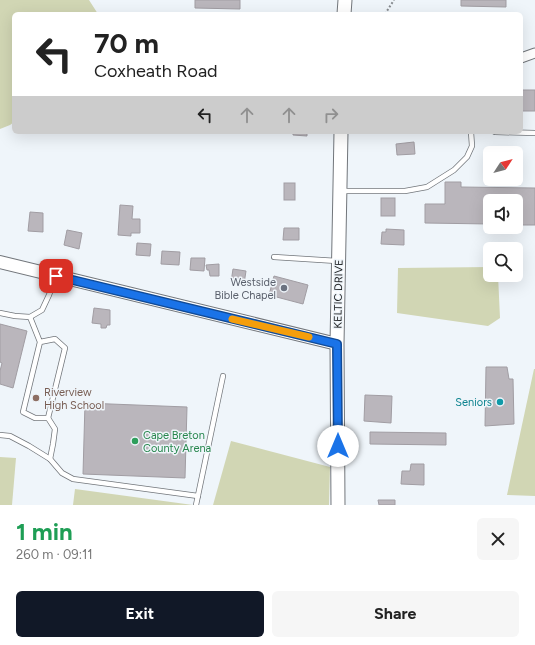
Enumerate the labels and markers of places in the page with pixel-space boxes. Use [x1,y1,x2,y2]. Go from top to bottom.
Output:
pin [39,259,73,293]
place label: Westside Bible Chapel [215,276,276,302]
marker: Westside Bible Chapel [279,283,289,293]
place label: Riverview High School [44,386,104,412]
marker: Riverview High School [31,393,41,403]
place label: Seniors [455,396,492,409]
marker: Seniors [495,397,505,407]
place label: Cape Breton County Arena [143,429,211,455]
marker: Cape Breton County Arena [130,436,140,446]

